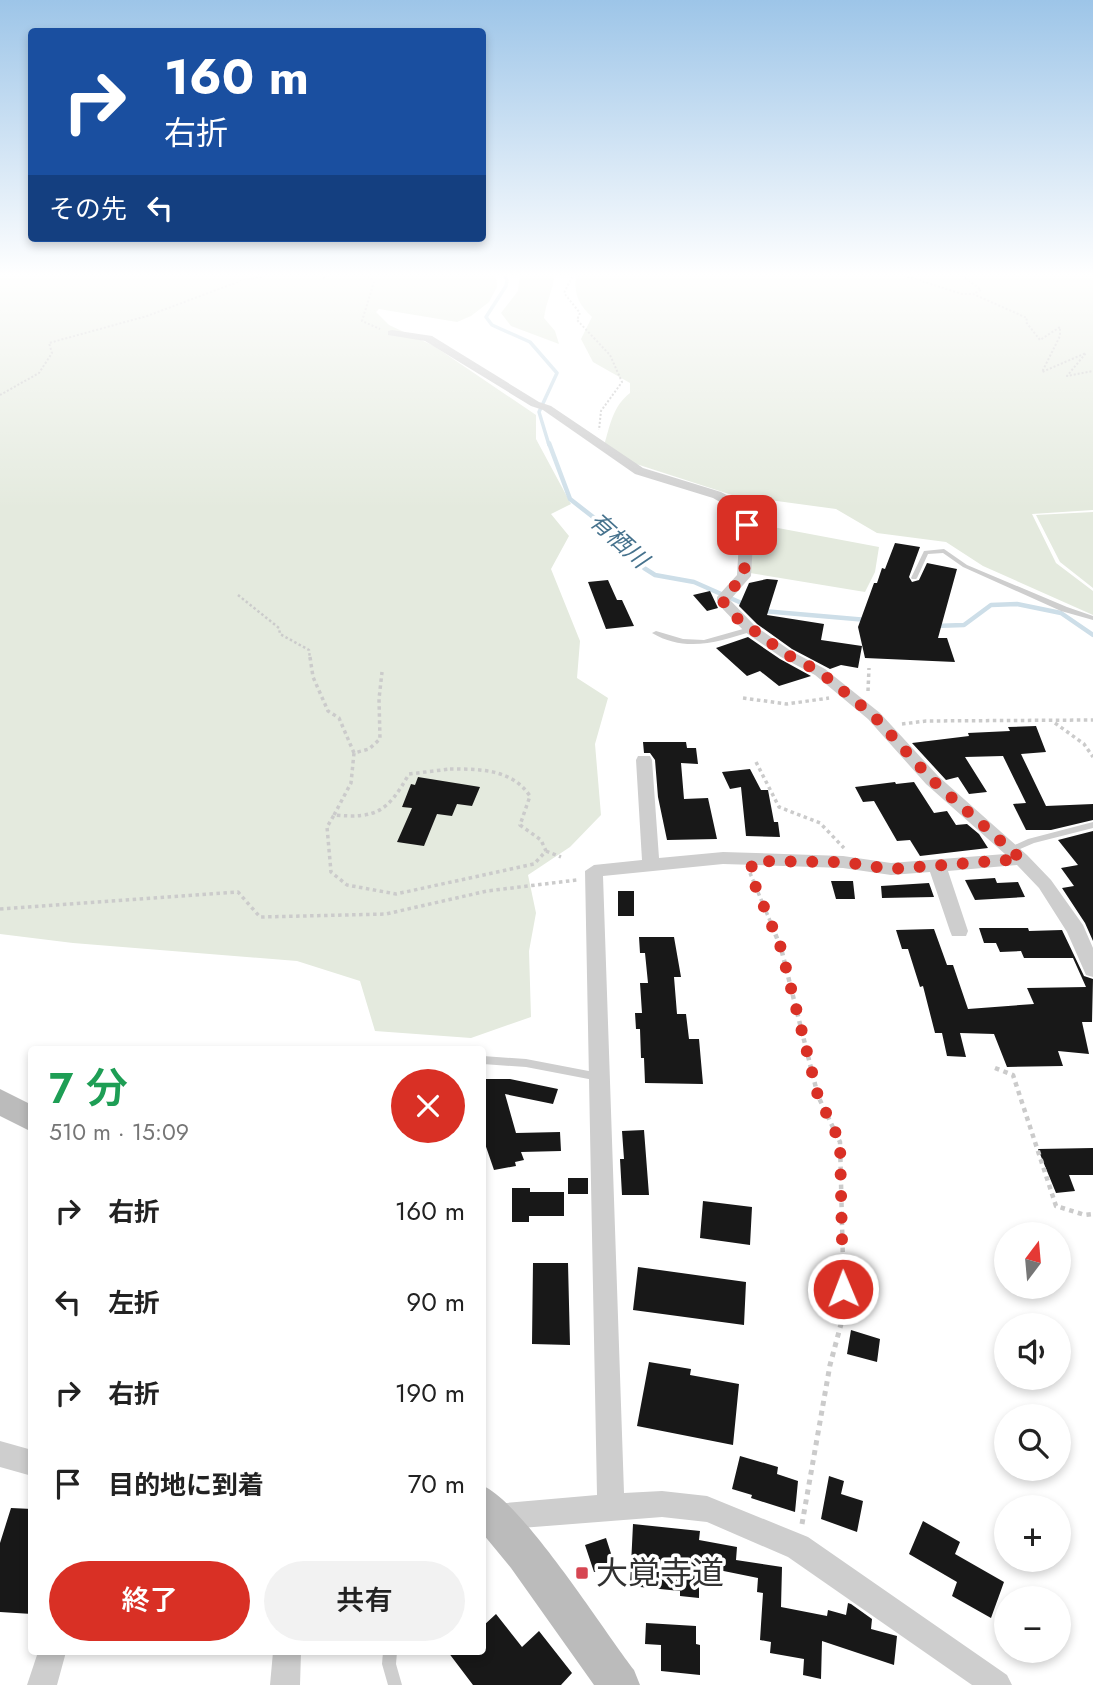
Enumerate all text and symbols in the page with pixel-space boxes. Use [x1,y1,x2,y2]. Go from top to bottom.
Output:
text: 160 m [164,42,309,112]
icon: right [49,56,140,147]
text: 右折 [164,110,228,156]
icon: left [141,189,179,227]
text: その先 [49,190,127,228]
pin [717,495,777,555]
water label: 有栖川 [582,504,658,578]
icon: arrive [728,506,766,544]
text: 7 分 [49,1058,128,1119]
button: close [391,1069,465,1143]
text: 510 m · 15:09 [49,1115,189,1149]
icon: right [49,1192,87,1230]
text: 160 m [395,1192,465,1230]
text: 右折 [108,1193,160,1231]
north arrow [994,1222,1071,1298]
map controls [994,1222,1071,1663]
position arrow [806,1252,880,1326]
icon: left [49,1283,87,1321]
text: 90 m [406,1283,465,1321]
text: 左折 [108,1284,160,1322]
button: sound [994,1313,1071,1390]
icon: right [49,1374,87,1412]
text: 190 m [395,1374,465,1412]
text: 右折 [108,1375,160,1413]
button: search [994,1404,1071,1481]
icon: arrive [49,1465,87,1503]
text: 70 m [408,1465,465,1503]
text: 目的地に到着 [108,1466,264,1504]
button: + [994,1495,1071,1572]
place label: 大覚寺道 [596,1550,724,1596]
button: 終了 [49,1561,250,1641]
button: 共有 [264,1561,465,1641]
marker: 大覚寺道 [574,1565,590,1581]
button: − [994,1586,1071,1663]

